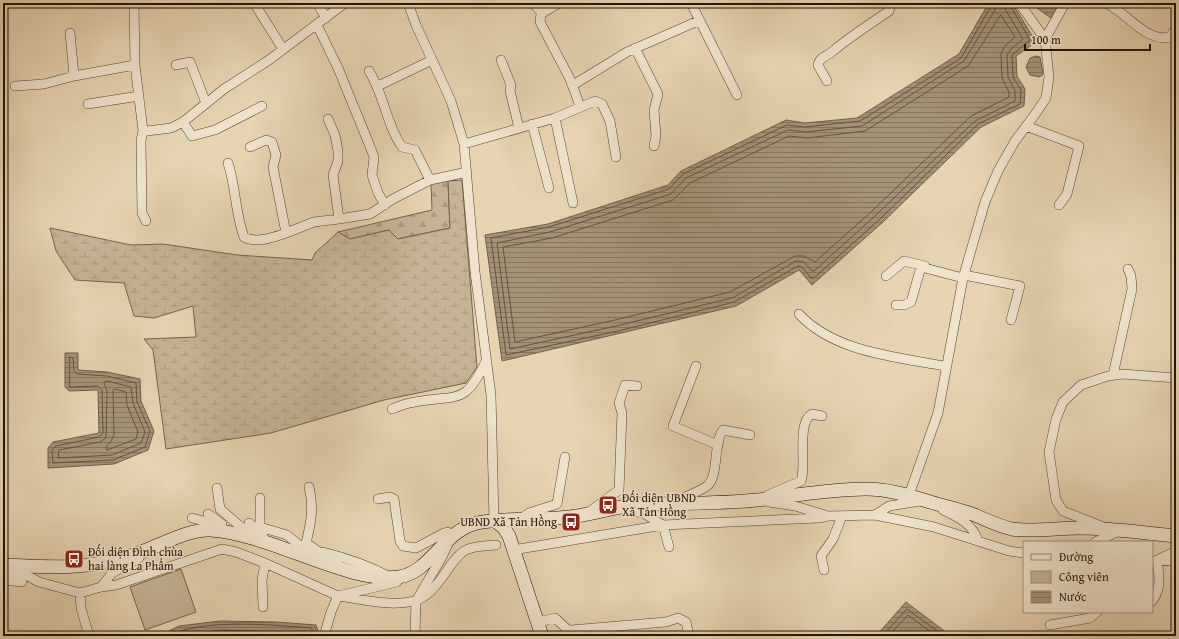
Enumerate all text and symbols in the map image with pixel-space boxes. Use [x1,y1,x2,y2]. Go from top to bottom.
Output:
scale bar [1025,26,1150,52]
text: 100 m [1031,31,1061,48]
place label: Đối diện UBND Xã Tản Hồng [622,489,696,520]
bus stop icon: Đối diện UBND Xã Tản Hồng [597,494,619,516]
bus stop icon: UBND Xã Tản Hồng [560,511,582,533]
place label: UBND Xã Tản Hồng [460,513,557,530]
legend [1023,541,1153,613]
place label: Đối diện Đình chùa hai làng La Phẩm [88,543,183,574]
bus stop icon: Đối diện Đình chùa hai làng La Phẩm [63,548,85,570]
text: Đường [1059,548,1093,565]
text: Công viên [1059,568,1109,585]
text: Nước [1059,588,1087,605]

